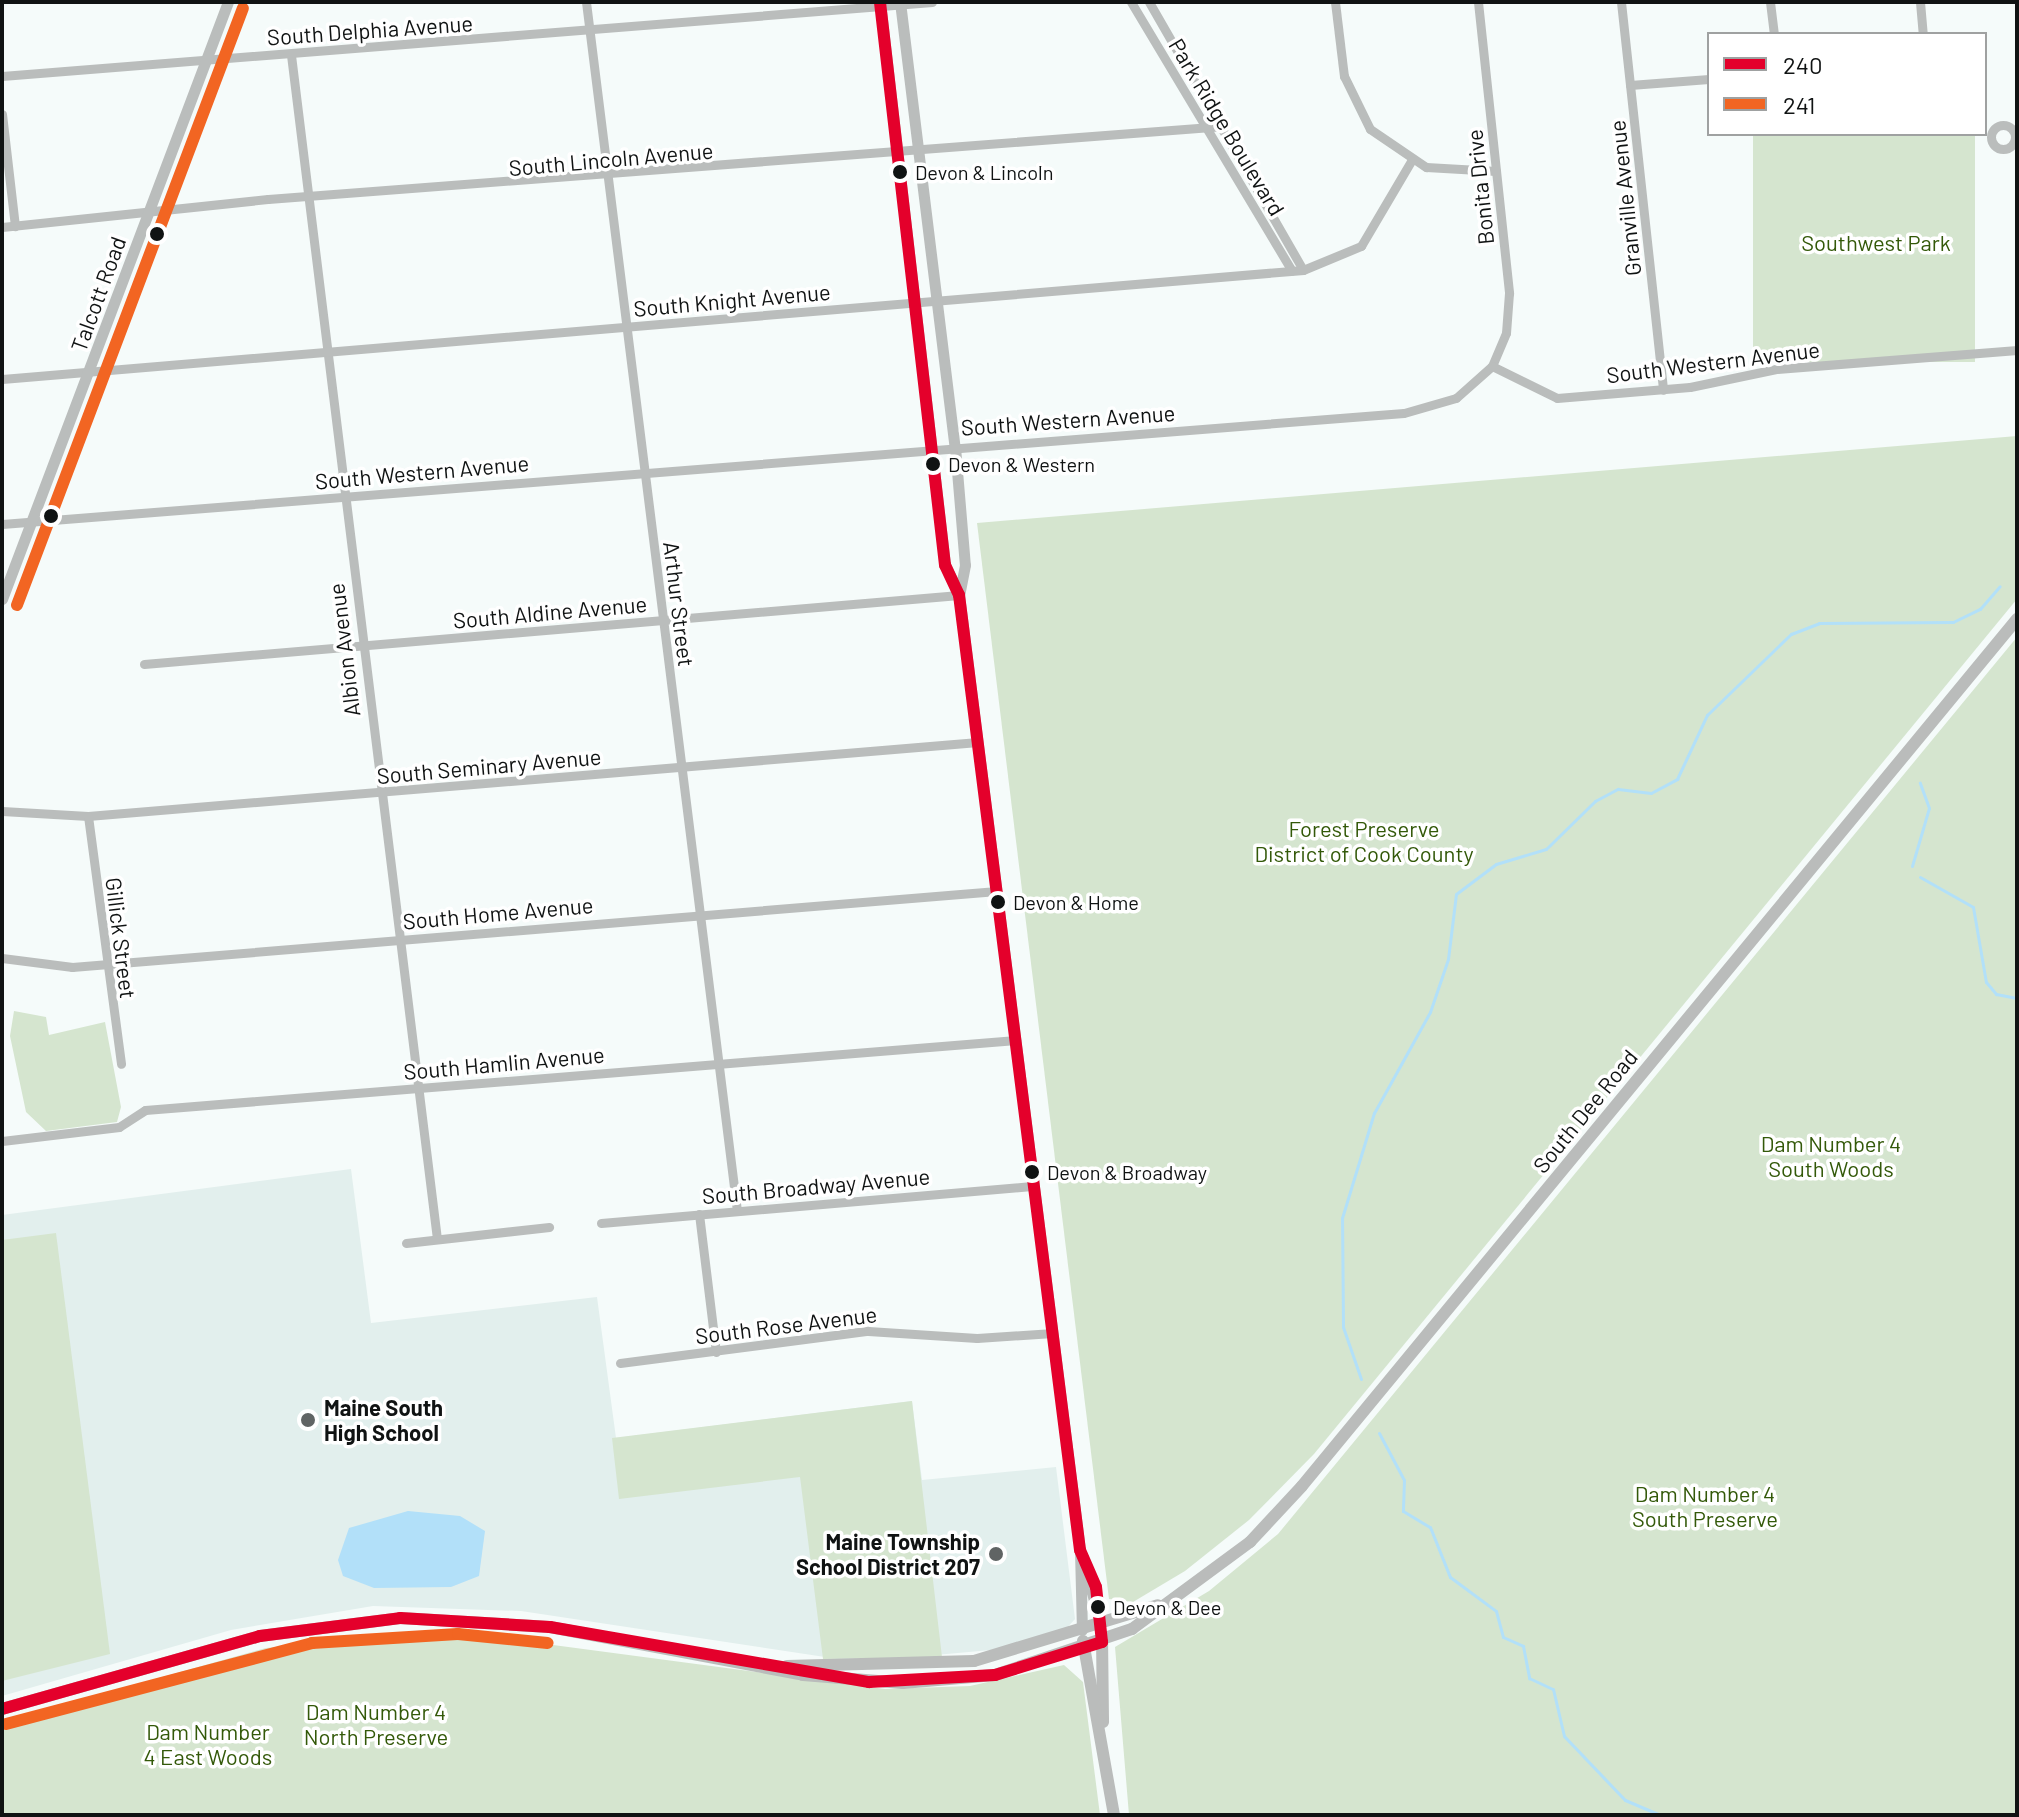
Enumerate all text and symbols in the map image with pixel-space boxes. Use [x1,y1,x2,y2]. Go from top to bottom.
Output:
street label: South Delphia Avenue [266,10,474,50]
legend [1707,32,1987,136]
street label: Park Ridge Boulevard [1164,34,1290,220]
text: 240 [1783,50,1823,79]
text: 241 [1783,90,1815,119]
street label: Granville Avenue [1604,119,1646,277]
street label: Bonita Drive [1461,128,1499,246]
street label: South Lincoln Avenue [508,137,714,181]
place label: Devon & Lincoln [915,160,1053,184]
marker: Devon & Lincoln [892,164,908,180]
unlabelled marker [149,226,165,242]
park label: Southwest Park [1801,230,1951,256]
street label: Talcott Road [65,233,131,355]
street label: South Knight Avenue [632,278,832,322]
street label: South Western Avenue [1605,336,1821,388]
street label: South Western Avenue [960,399,1176,441]
street label: South Western Avenue [314,449,530,495]
place label: Devon & Western [948,452,1095,476]
marker: Devon & Western [925,456,941,472]
unlabelled marker [43,508,59,524]
street label: Arthur Street [658,540,700,668]
street label: Albion Avenue [323,582,365,718]
street label: South Aldine Avenue [452,590,648,634]
street label: South Seminary Avenue [376,743,602,789]
park label: Forest Preserve District of Cook County [1254,815,1474,866]
street label: Gillick Street [100,876,142,1000]
place label: Devon & Home [1013,890,1139,914]
street label: South Home Avenue [402,892,594,934]
marker: Devon & Home [990,894,1006,910]
street label: South Hamlin Avenue [402,1041,606,1085]
street label: South Dee Road [1527,1044,1643,1178]
park label: Dam Number 4 South Woods [1761,1130,1901,1182]
place label: Devon & Broadway [1047,1160,1207,1184]
street label: South Broadway Avenue [701,1163,931,1209]
marker: Devon & Broadway [1024,1164,1040,1180]
street label: South Rose Avenue [694,1301,878,1349]
place label: Maine South High School [324,1394,443,1446]
marker: Maine South High School [299,1411,317,1429]
park label: Dam Number 4 South Preserve [1632,1480,1778,1532]
place label: Maine Township School District 207 [796,1528,980,1580]
marker: Maine Township School District 207 [987,1545,1005,1563]
place label: Devon & Dee [1113,1595,1221,1619]
marker: Devon & Dee [1090,1599,1106,1615]
park label: Dam Number 4 North Preserve [304,1698,448,1750]
park label: Dam Number 4 East Woods [144,1718,272,1770]

